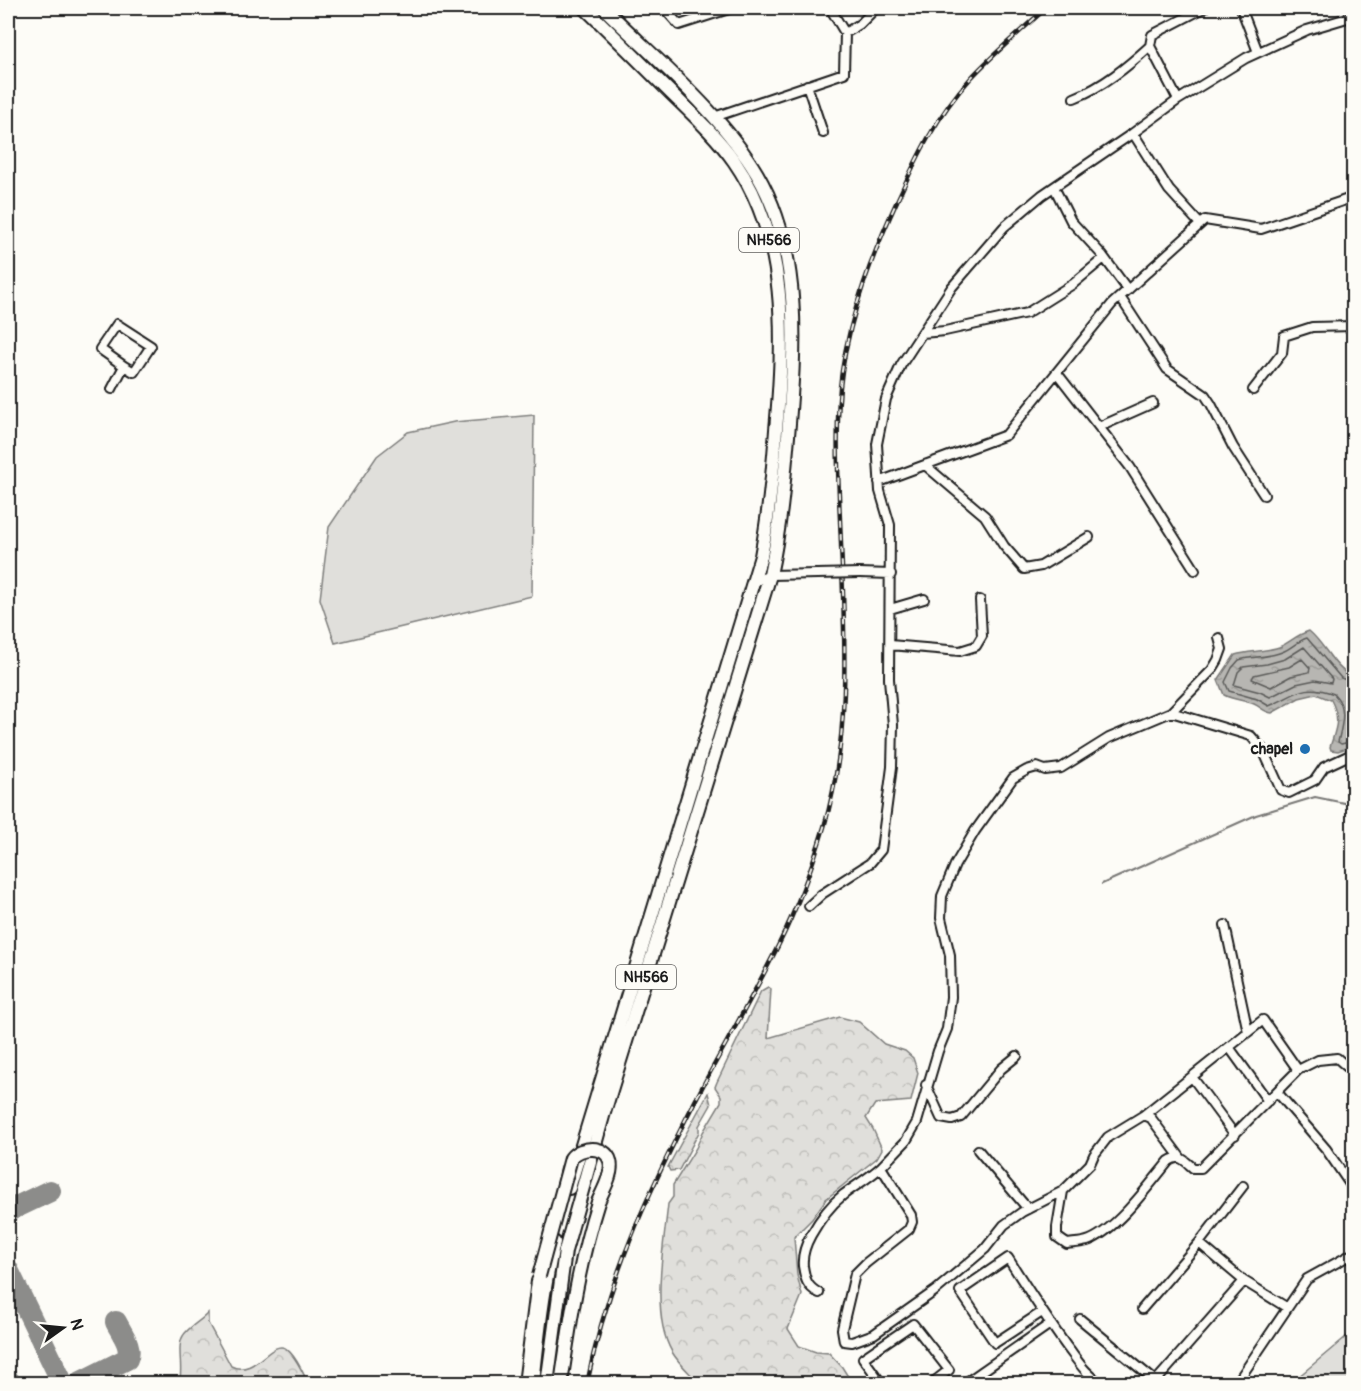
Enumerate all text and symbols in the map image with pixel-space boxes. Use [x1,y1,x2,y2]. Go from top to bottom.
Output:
road number: NH566 [739,228,799,252]
place label: chapel [1250,739,1293,759]
marker: chapel [1298,742,1312,756]
road number: NH566 [616,965,676,989]
north arrow [33,1298,93,1358]
text: N [65,1317,88,1332]

